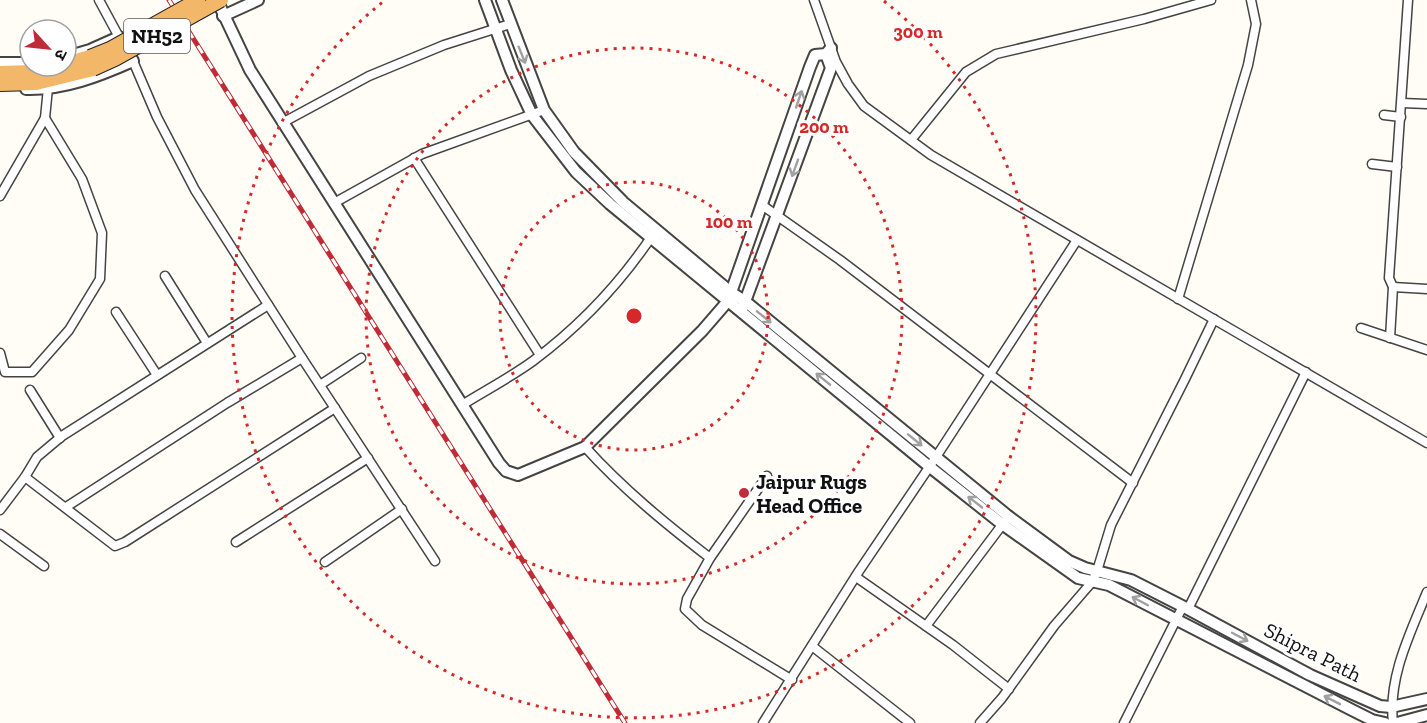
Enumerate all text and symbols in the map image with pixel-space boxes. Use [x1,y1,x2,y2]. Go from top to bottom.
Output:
north arrow [18,18,78,78]
road number: NH52 [124,19,190,53]
text: 300 m [893,21,943,43]
one-way arrow [517,45,528,64]
text: उ [50,46,72,64]
one-way arrow [795,90,806,109]
text: 200 m [799,116,849,138]
one-way arrow [788,158,799,177]
text: 100 m [705,211,753,233]
centre of rings [624,306,644,326]
one-way arrow [756,310,772,323]
one-way arrow [816,372,831,386]
one-way arrow [907,433,922,447]
place label: Jaipur Rugs Head Office [756,469,867,518]
marker: Jaipur Rugs Head Office [737,486,751,500]
one-way arrow [967,495,983,508]
one-way arrow [1132,595,1149,607]
street label: Shipra Path [1260,617,1366,687]
one-way arrow [1230,632,1248,643]
one-way arrow [1323,694,1341,705]

